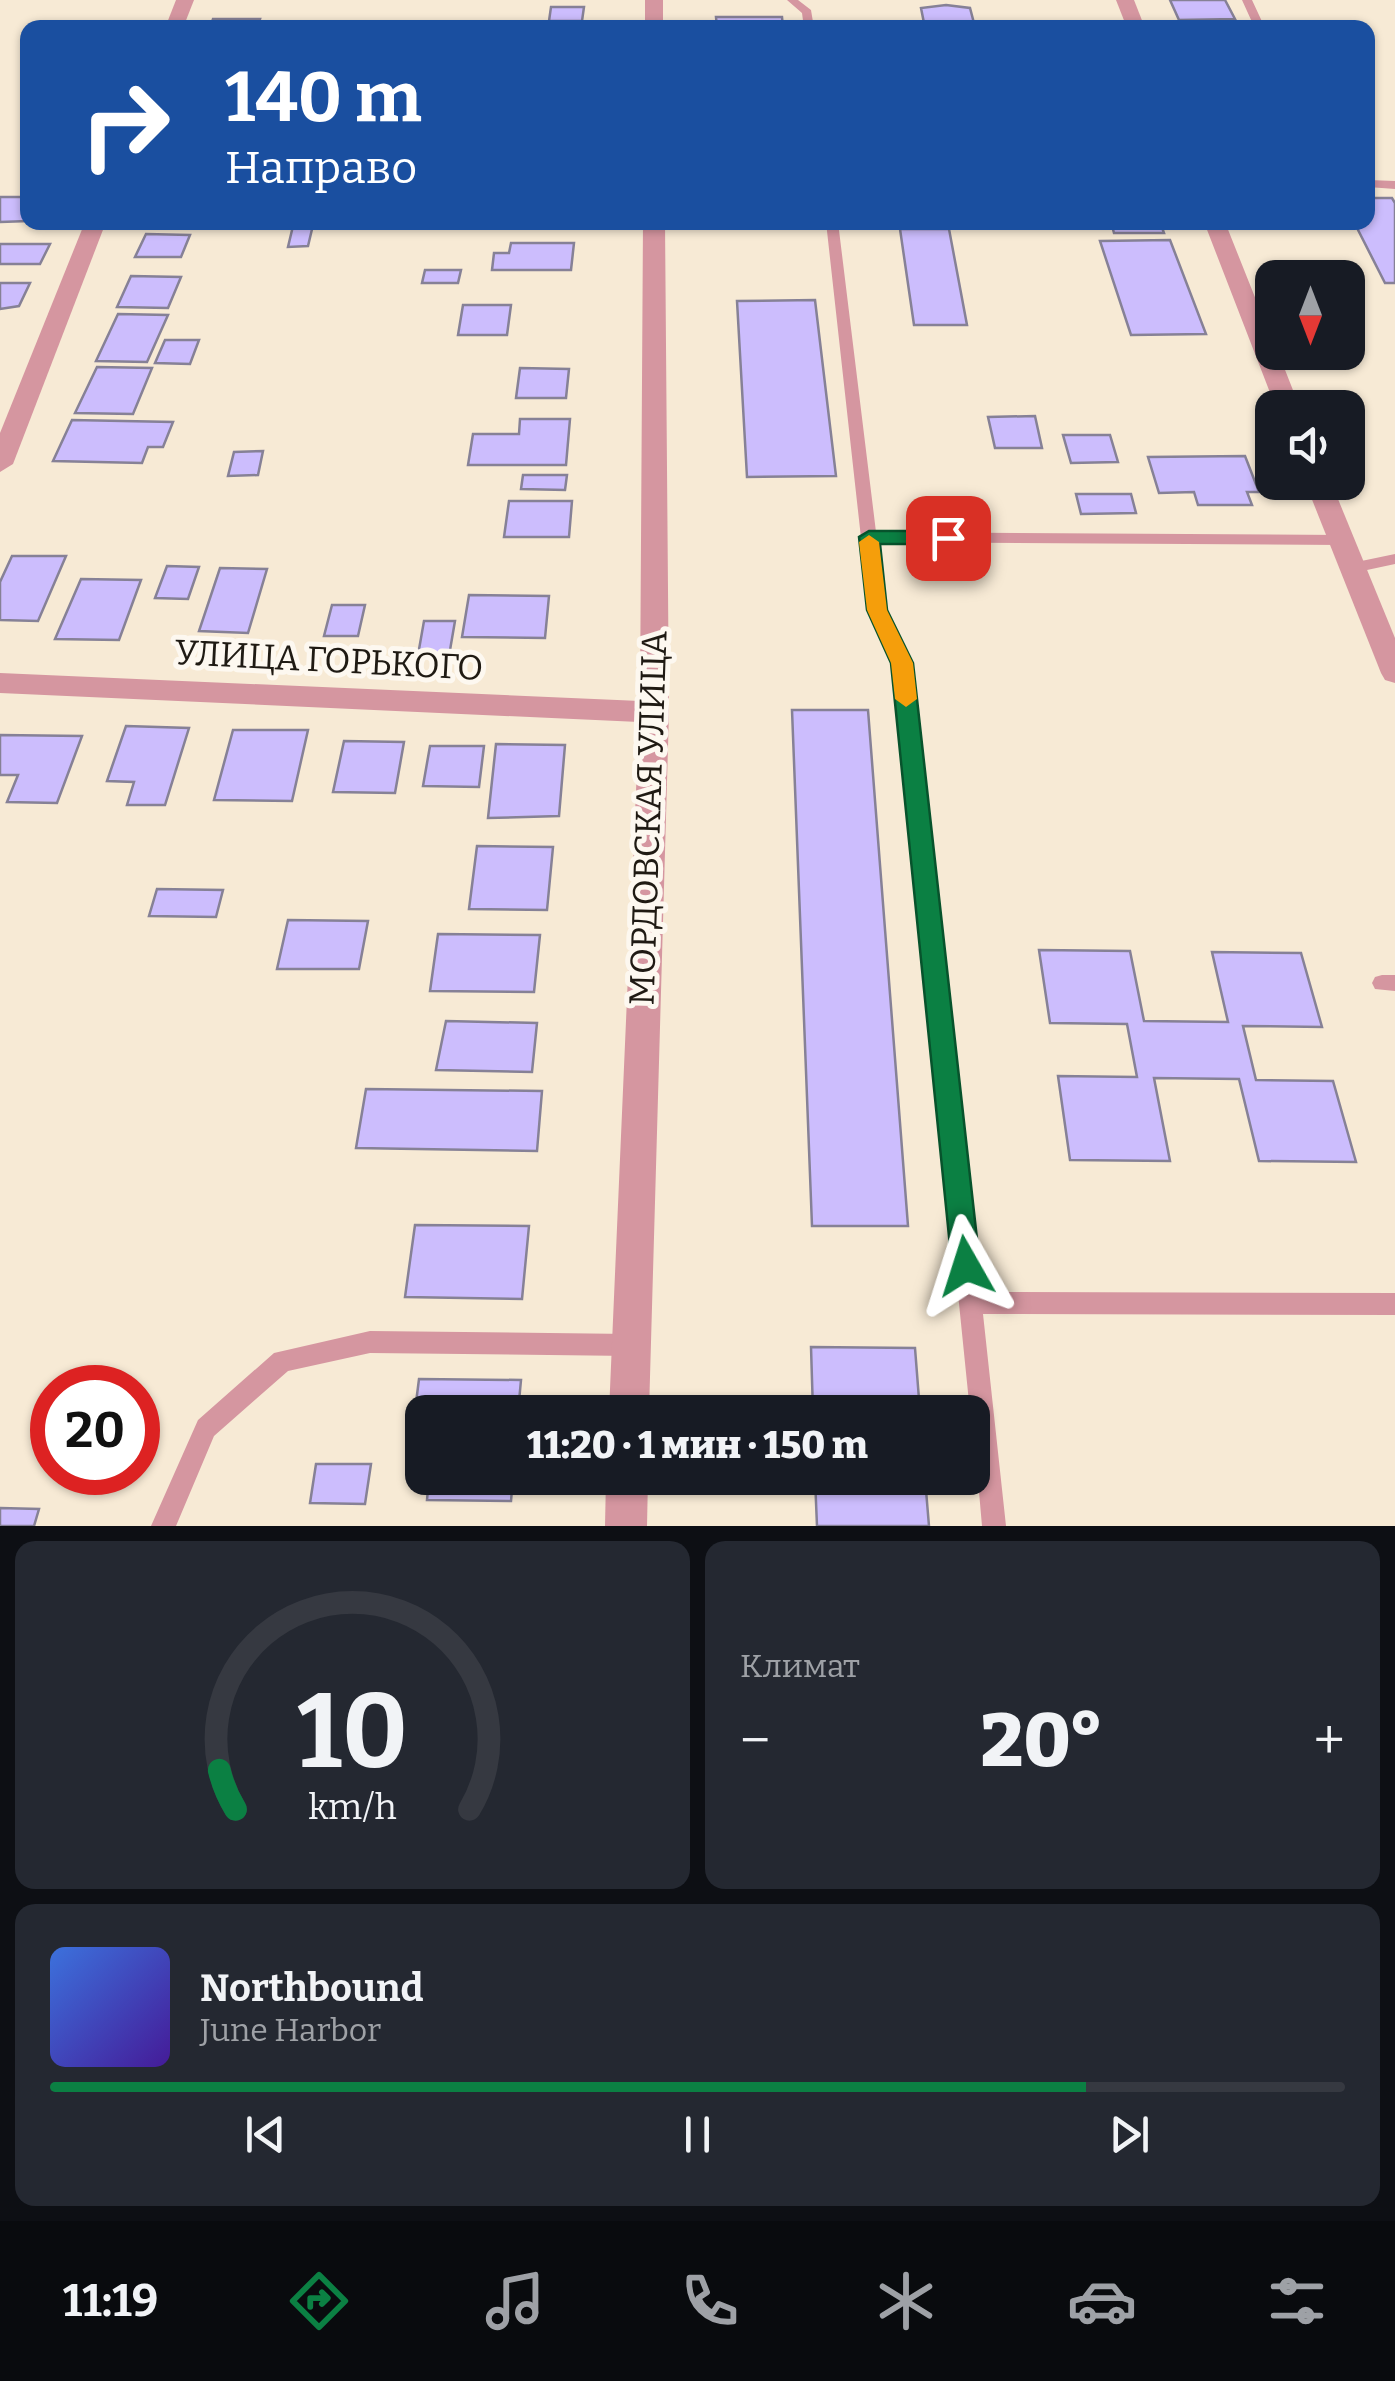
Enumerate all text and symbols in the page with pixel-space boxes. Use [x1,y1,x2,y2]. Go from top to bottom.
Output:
text: 140 m [225,56,422,140]
icon: right [60,60,190,190]
text: Направо [225,141,417,195]
north arrow [1255,260,1365,370]
map controls [1255,260,1365,500]
button: sound [1255,390,1365,500]
pin [906,496,991,581]
icon: arrive [921,511,976,566]
street label: МОРДОВСКАЯ УЛИЦА [620,630,676,1006]
street label: УЛИЦА ГОРЬКОГО [174,631,484,689]
position arrow [914,1214,1018,1318]
speed limit sign: 20 [30,1365,160,1495]
text: 11:20 · 1 мин · 150 m [527,1422,868,1468]
text: Климат [740,1647,860,1685]
text: 10 [297,1670,408,1795]
text: 20° [981,1696,1103,1786]
text: − [740,1708,770,1774]
text: + [1314,1708,1345,1774]
text: km/h [308,1786,397,1828]
text: Northbound [200,1965,423,2011]
text: June Harbor [200,2011,381,2049]
icon: previous [238,2107,293,2162]
icon: pause [670,2107,725,2162]
icon: next [1102,2107,1157,2162]
icon: directions [284,2266,354,2336]
icon: music [480,2266,550,2336]
icon: phone [675,2266,745,2336]
icon: climate [871,2266,941,2336]
icon: car [1067,2266,1137,2336]
icon: filters [1262,2266,1332,2336]
text: 11:19 [63,2274,158,2328]

